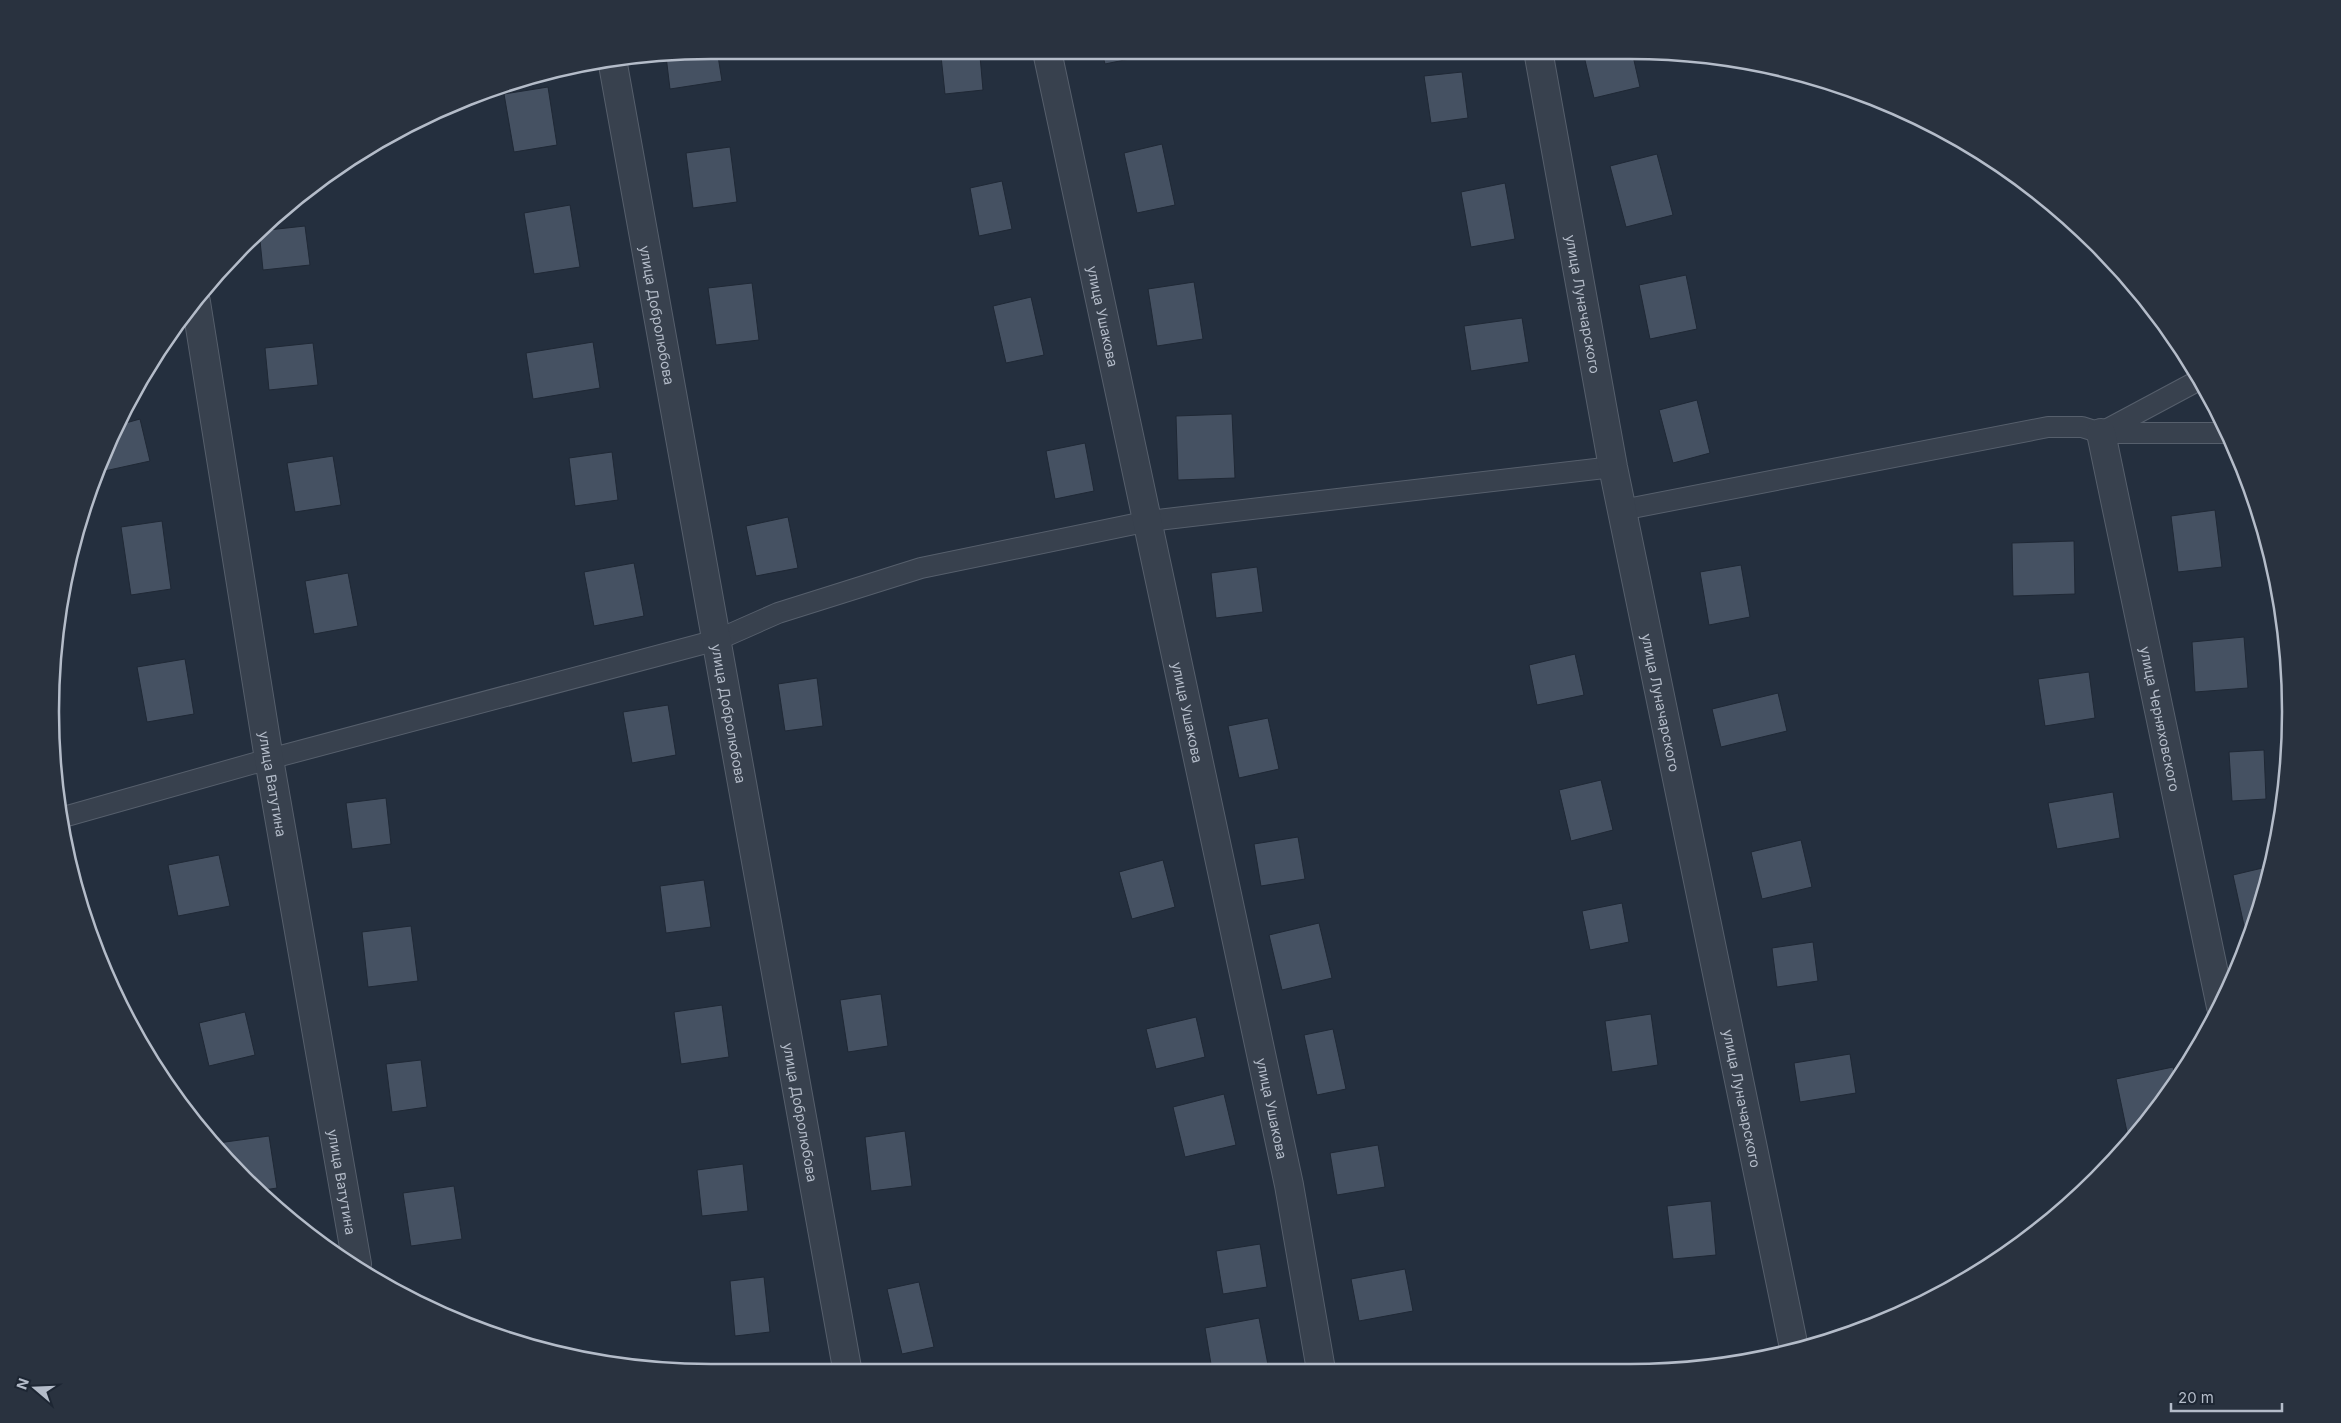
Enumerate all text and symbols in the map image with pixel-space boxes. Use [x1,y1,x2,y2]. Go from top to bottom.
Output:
street label: улица Луначарского [1563,233,1604,375]
street label: улица Добролюбова [637,244,679,386]
street label: улица Ушакова [1084,264,1123,368]
street label: улица Луначарского [1639,632,1684,773]
street label: улица Добролюбова [709,642,750,785]
street label: улица Черняховского [2137,645,2184,793]
street label: улица Ушакова [1169,660,1207,764]
street label: улица Ватутина [256,730,291,838]
street label: улица Луначарского [1720,1028,1765,1169]
street label: улица Добролюбова [780,1041,822,1183]
street label: улица Ушакова [1254,1056,1292,1160]
street label: улица Ватутина [325,1128,360,1236]
north arrow [10,1363,60,1413]
text: N [12,1376,32,1391]
scale bar [2171,1380,2282,1412]
text: 20 m [2178,1388,2214,1407]

